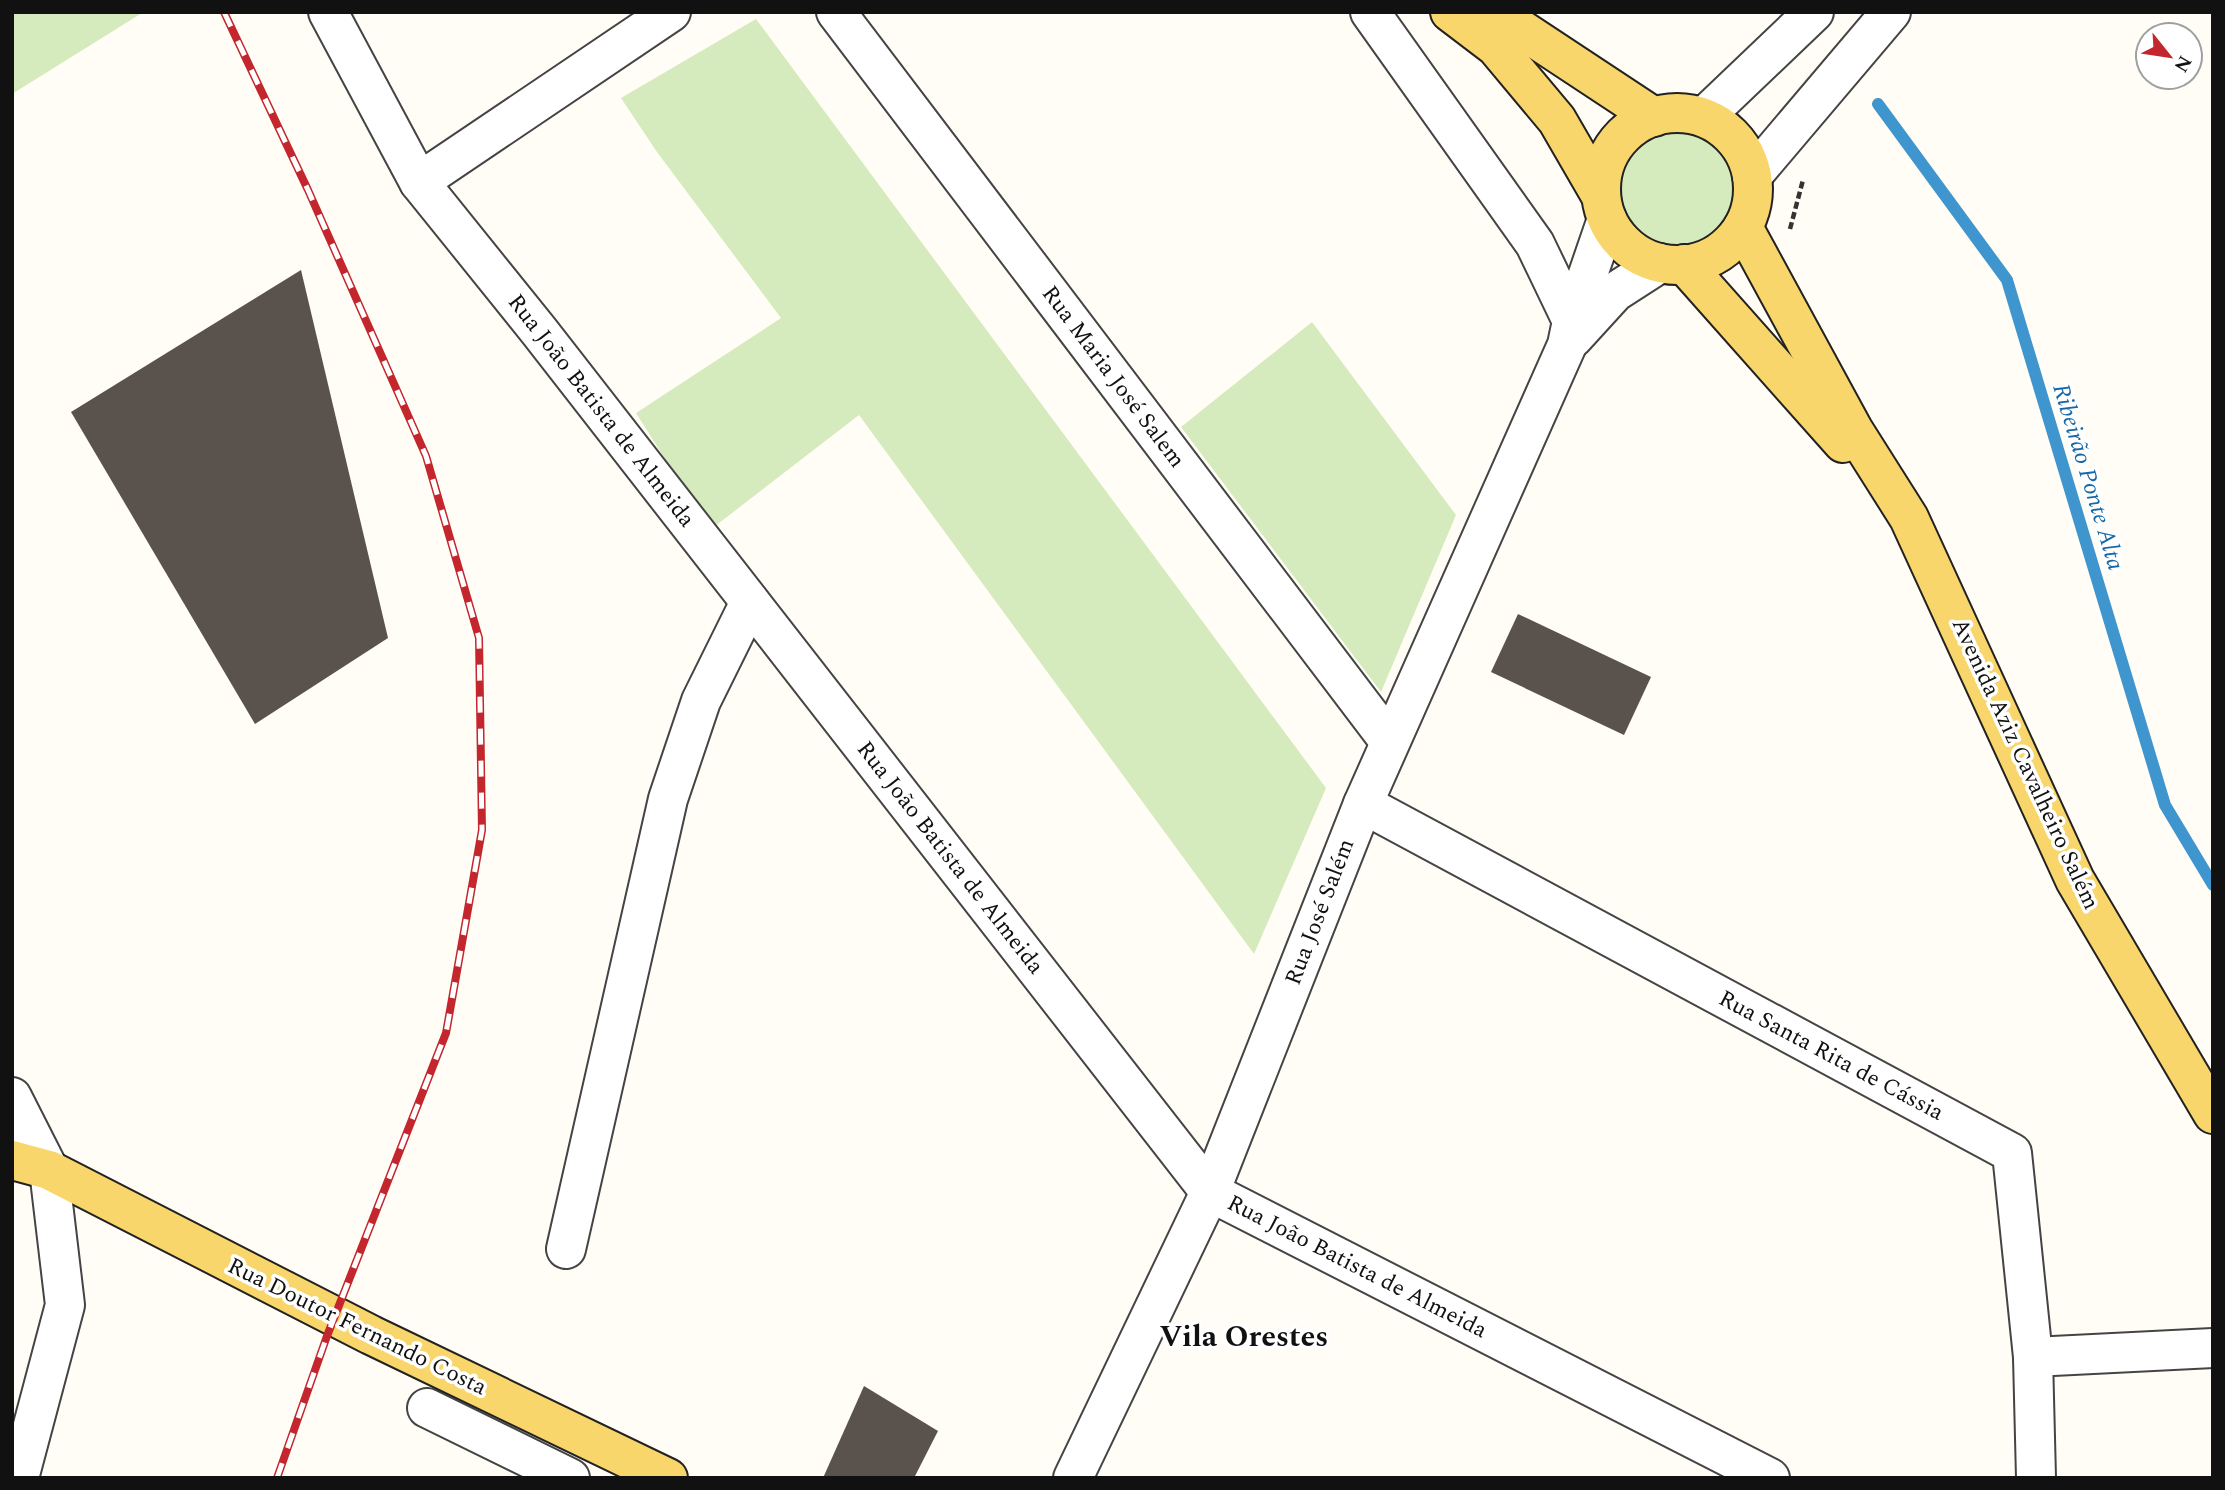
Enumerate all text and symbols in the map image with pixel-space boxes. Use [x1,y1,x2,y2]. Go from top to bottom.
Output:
north arrow [2134,21,2204,91]
text: N [2166,50,2199,78]
street label: Rua Maria José Salem [1033,278,1193,476]
street label: Rua João Batista de Almeida [499,287,703,535]
water label: Ribeirão Ponte Alta [2042,379,2134,575]
street label: Avenida Aziz Cavalheiro Salém [1942,612,2108,916]
street label: Rua João Batista de Almeida [848,734,1052,982]
street label: Rua José Salém [1276,834,1364,990]
street label: Rua Santa Rita de Cássia [1712,982,1950,1130]
street label: Rua João Batista de Almeida [1221,1186,1493,1348]
street label: Rua Doutor Fernando Costa [221,1249,493,1405]
district label: Vila Orestes [1160,1314,1328,1360]

